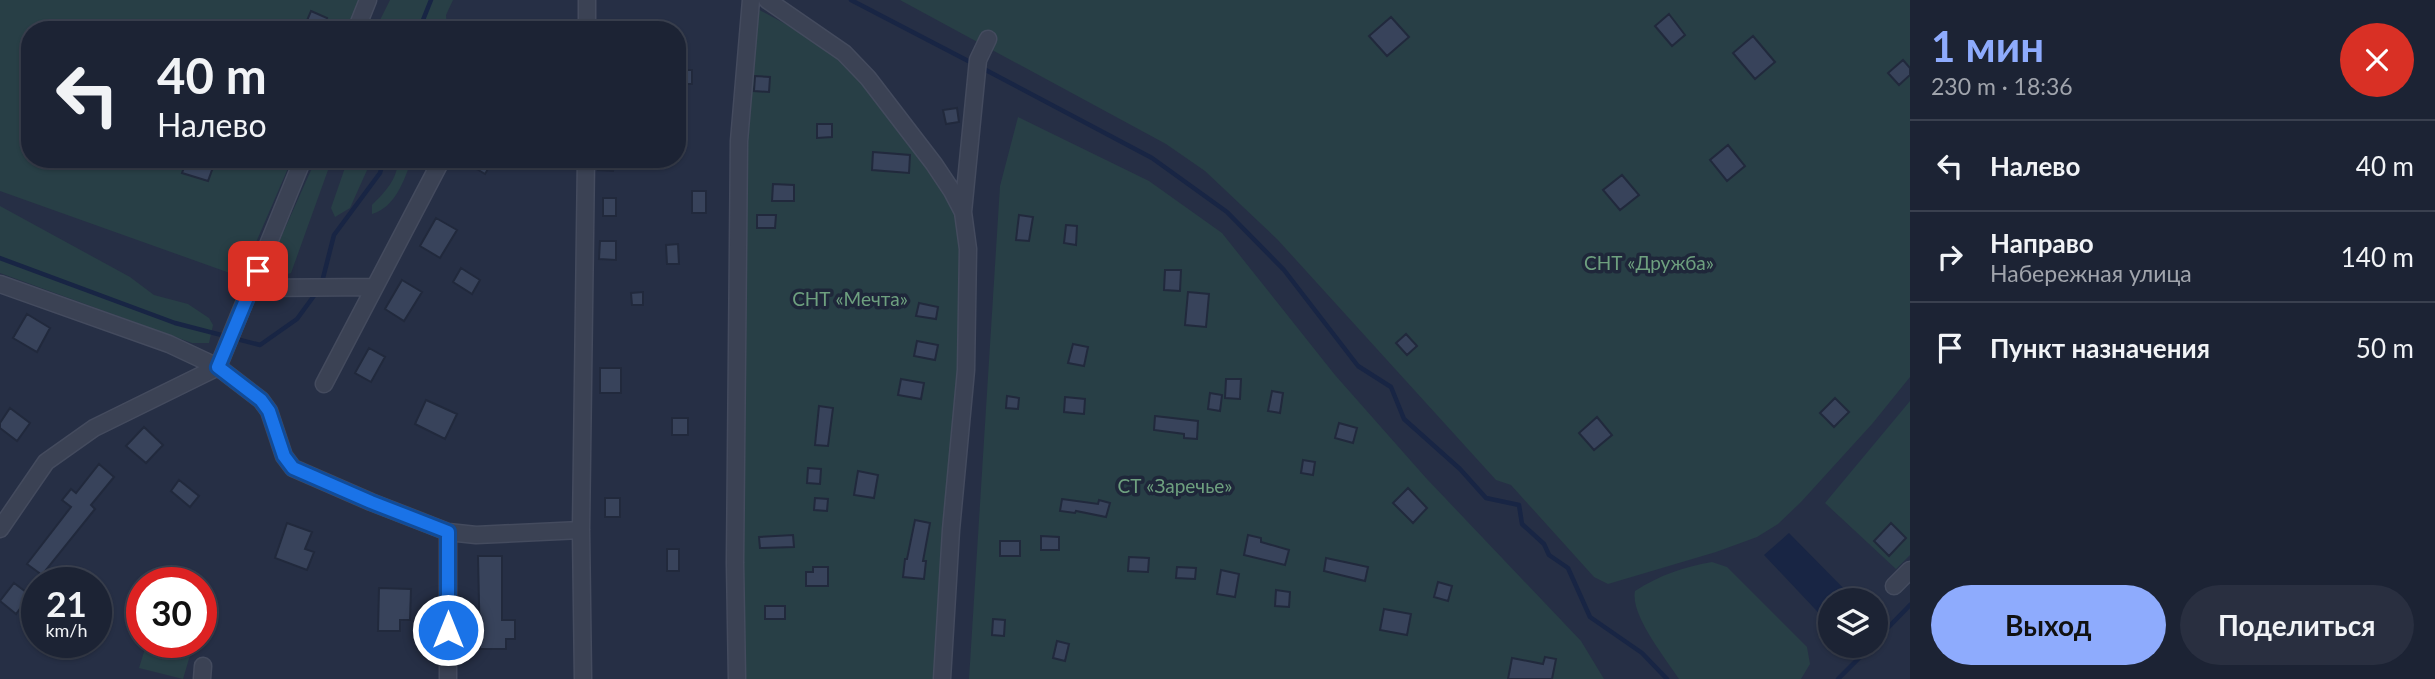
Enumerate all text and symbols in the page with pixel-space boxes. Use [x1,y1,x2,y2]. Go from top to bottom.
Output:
text: 1 мин [1931,21,2044,71]
button: close [2340,23,2414,97]
text: 40 m [157,46,267,104]
icon: left [42,49,133,140]
text: 230 m · 18:36 [1931,72,2073,100]
text: Налево [157,105,267,144]
icon: left [1931,147,1969,185]
text: Налево [1990,150,2080,182]
text: 40 m [2356,150,2414,182]
text: Направо [1990,227,2094,259]
icon: right [1931,238,1969,276]
pin [228,241,288,301]
text: 140 m [2341,241,2414,273]
park label: СНТ «Дружба» [1584,251,1714,274]
icon: arrive [239,252,277,290]
text: Набережная улица [1990,259,2192,287]
park label: СНТ «Мечта» [792,287,908,310]
icon: arrive [1931,329,1969,367]
text: Пункт назначения [1990,332,2210,364]
text: 50 m [2356,332,2414,364]
park label: СТ «Заречье» [1118,474,1232,497]
speed limit sign: 30 [126,567,217,658]
text: 21 [46,582,87,624]
button: Выход [1931,585,2166,665]
button: Поделиться [2180,585,2414,665]
map controls [1818,588,1888,658]
button: layers [1818,588,1888,658]
position arrow [411,593,485,667]
text: km/h [45,619,88,641]

